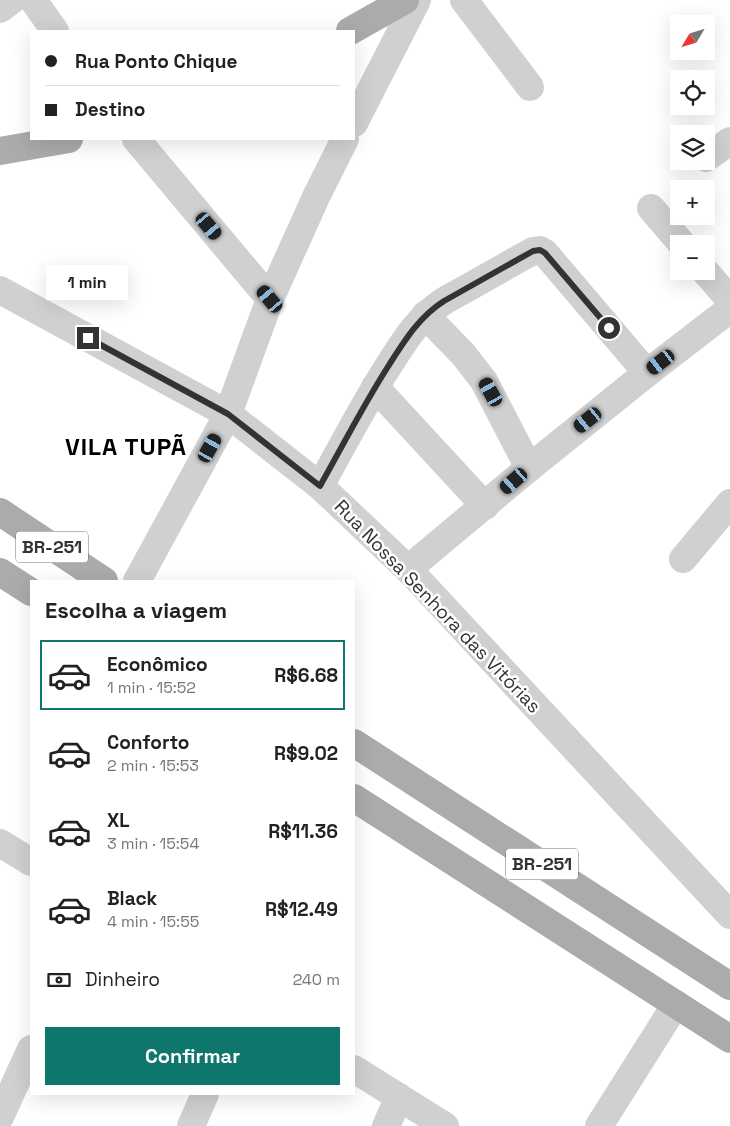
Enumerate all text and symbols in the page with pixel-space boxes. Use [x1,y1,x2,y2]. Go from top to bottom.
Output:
north arrow [670,15,715,60]
map controls [670,15,715,280]
text: Rua Ponto Chique [75,49,237,74]
button: locate [670,70,715,115]
text: Destino [75,97,145,122]
button: layers [670,125,715,170]
button: + [670,180,715,225]
car [193,210,224,242]
button: − [670,235,715,280]
callout: 1 min [47,266,129,300]
text: 1 min [67,272,107,293]
car [254,283,285,315]
route start [598,317,620,339]
route end [77,327,99,349]
car [644,347,677,377]
car [477,375,504,409]
car [571,405,604,435]
district label: VILA TUPÃ [65,431,187,462]
car [196,431,223,465]
car [497,465,530,497]
street label: Rua Nossa Senhora das Vitórias [329,494,546,718]
road number: BR-251 [16,532,88,562]
text: Escolha a viagem [45,596,227,624]
text: Econômico [107,652,208,677]
icon: car [47,653,92,698]
text: R$6.68 [274,663,338,688]
text: 1 min · 15:52 [107,677,196,698]
text: Conforto [107,730,189,755]
icon: car [47,731,92,776]
text: R$9.02 [274,741,338,766]
text: 2 min · 15:53 [107,755,199,776]
text: XL [107,808,130,833]
icon: car [47,809,92,854]
text: R$11.36 [268,819,338,844]
text: 3 min · 15:54 [107,833,199,854]
road number: BR-251 [506,849,578,880]
text: Black [107,886,157,911]
icon: car [47,887,92,932]
text: R$12.49 [265,897,338,922]
text: 4 min · 15:55 [107,911,199,932]
icon: cash [45,966,73,994]
text: Dinheiro [85,967,160,992]
text: 240 m [293,969,340,990]
button: Confirmar [45,1027,340,1085]

